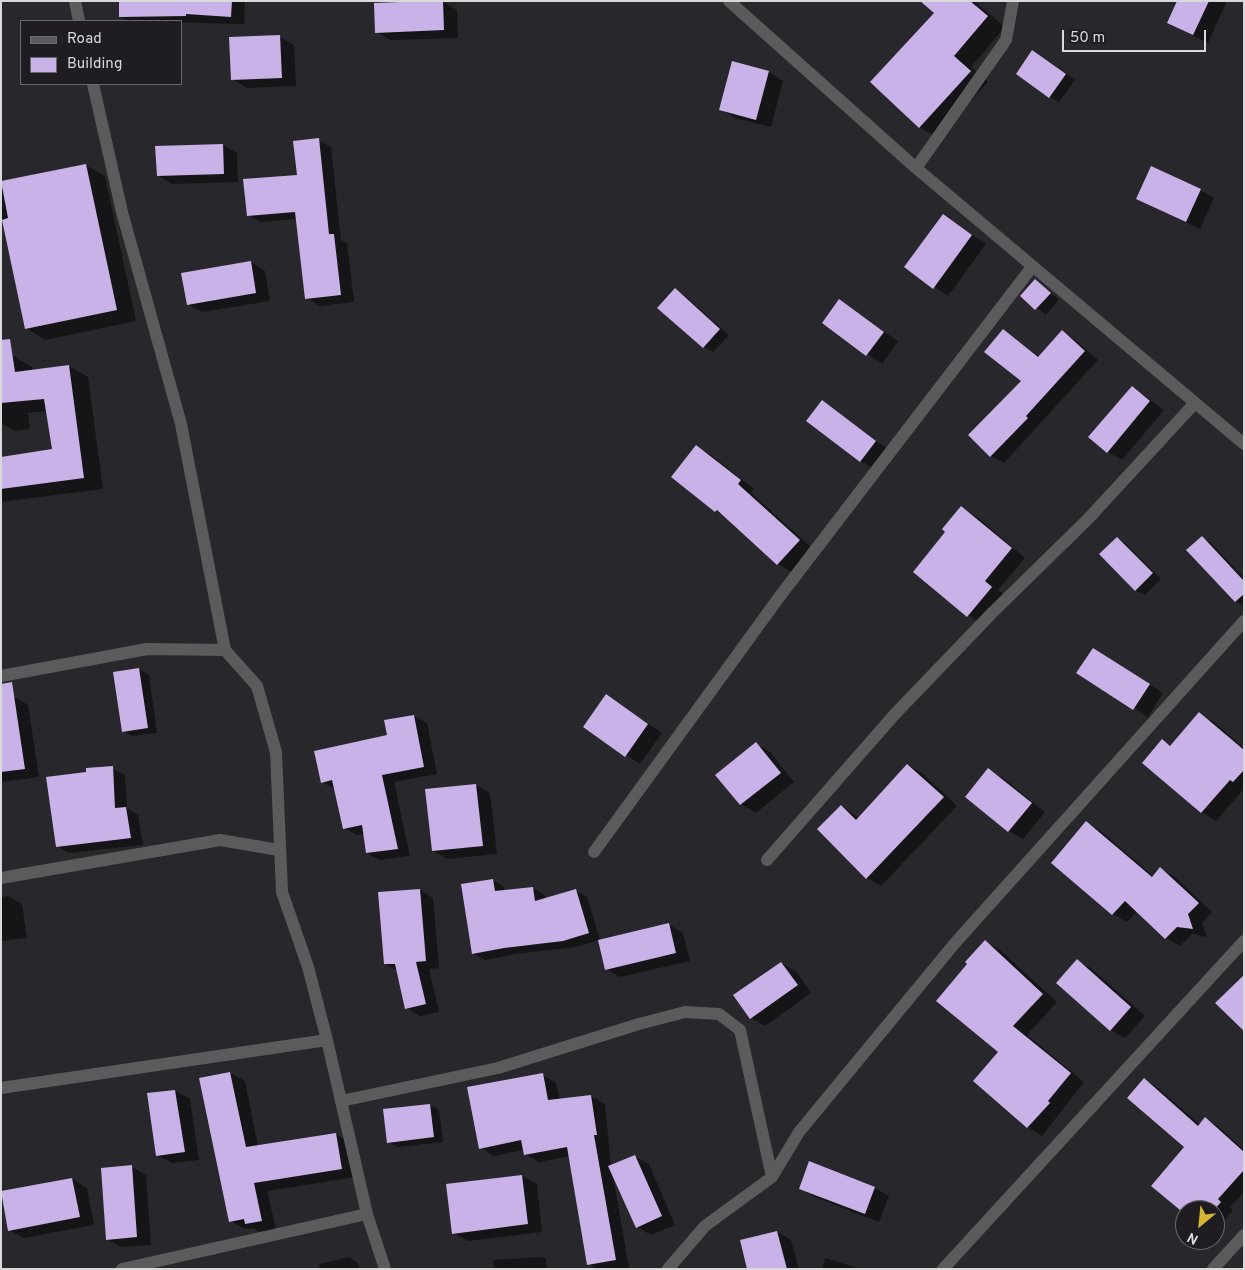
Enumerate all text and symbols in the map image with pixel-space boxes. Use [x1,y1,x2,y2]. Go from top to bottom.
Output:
legend [20,20,182,85]
scale bar [1065,20,1209,52]
text: 50 m [1070,29,1105,48]
text: Road [67,30,102,49]
text: Building [67,55,122,74]
north arrow [1175,1200,1225,1250]
text: N [1185,1228,1202,1248]

